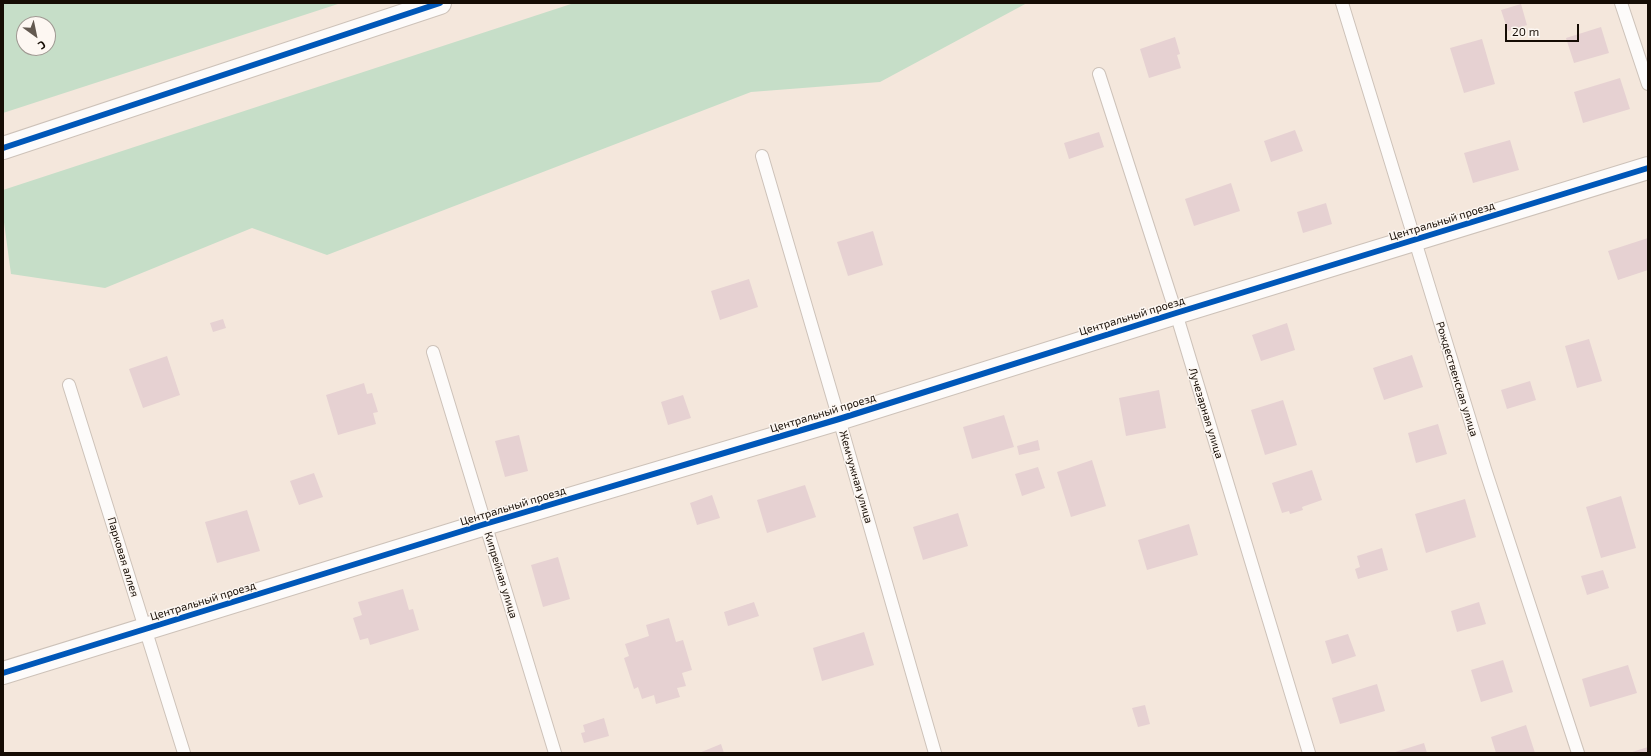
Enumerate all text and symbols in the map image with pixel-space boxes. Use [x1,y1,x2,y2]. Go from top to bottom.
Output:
north arrow [16,16,56,56]
scale bar [1507,16,1581,42]
text: 20 m [1512,24,1539,38]
text: С [36,38,49,53]
street label: Центральный проезд [1388,199,1496,243]
street label: Центральный проезд [1078,294,1186,338]
street label: Рождественская улица [1433,320,1481,438]
street label: Лучезарная улица [1186,366,1226,460]
street label: Центральный проезд [769,391,877,435]
street label: Жемчужная улица [836,429,876,525]
street label: Центральный проезд [459,484,567,528]
street label: Парковая аллея [105,515,141,599]
street label: Кипрейная улица [482,530,520,620]
street label: Центральный проезд [149,579,257,623]

